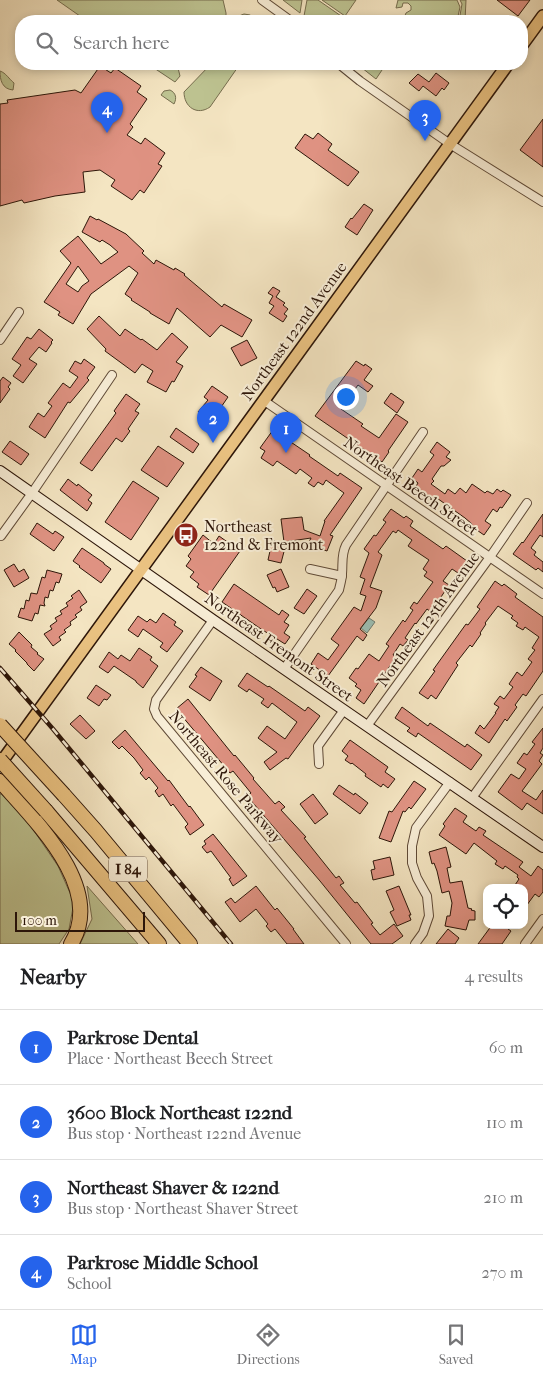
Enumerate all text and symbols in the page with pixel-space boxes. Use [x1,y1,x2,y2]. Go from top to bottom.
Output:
search box [15,15,528,70]
icon: search [33,29,61,57]
text: Search here [73,32,169,54]
pin: 4 [91,92,123,133]
pin: 3 [409,100,441,141]
street label: Northeast 122nd Avenue [237,258,351,404]
your location [333,384,359,410]
pin: 2 [197,402,229,443]
pin: 1 [270,412,302,453]
street label: Northeast Beech Street [340,432,482,540]
place label: Northeast 122nd & Fremont [204,517,324,554]
bus stop icon: Northeast 122nd & Fremont [173,522,199,548]
street label: Northeast 125th Avenue [373,548,483,690]
street label: Northeast Fremont Street [201,589,357,706]
street label: Northeast Rose Parkway [165,707,287,848]
road number: I 84 [109,856,147,882]
map controls [483,884,528,929]
button: locate [483,884,528,929]
scale bar [15,909,145,932]
text: 100 m [22,912,57,929]
text: Nearby [20,965,86,989]
text: 4 results [465,967,523,986]
text: Parkrose Dental [67,1027,199,1049]
text: 1 [33,1038,39,1057]
text: 60 m [489,1038,523,1057]
text: Place · Northeast Beech Street [67,1049,273,1068]
text: 3600 Block Northeast 122nd [67,1102,292,1124]
text: 2 [32,1113,40,1132]
text: 110 m [486,1113,523,1132]
text: Bus stop · Northeast 122nd Avenue [67,1124,301,1143]
text: Northeast Shaver & 122nd [67,1177,279,1199]
text: 3 [33,1188,39,1207]
text: 210 m [484,1188,523,1207]
text: Bus stop · Northeast Shaver Street [67,1199,298,1218]
text: Parkrose Middle School [67,1252,258,1274]
text: 4 [31,1263,41,1282]
text: 270 m [482,1263,523,1282]
text: School [67,1274,112,1293]
tab: Map [70,1321,98,1368]
tab: Directions [237,1321,300,1368]
tab: Saved [439,1321,473,1368]

